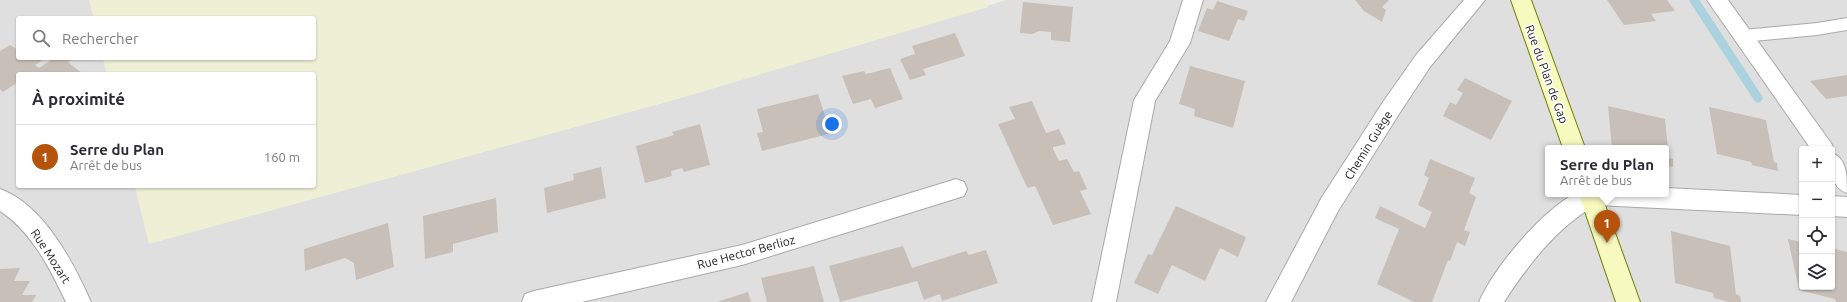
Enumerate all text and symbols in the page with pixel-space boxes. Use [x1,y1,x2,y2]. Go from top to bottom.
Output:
search box [16,16,316,60]
street label: Rue du Plan de Gap [1523,23,1571,125]
icon: search [30,27,52,49]
text: Rechercher [62,30,139,47]
text: À proximité [32,89,125,108]
street label: Chemin Guège [1342,108,1394,182]
your location [822,114,842,134]
text: Serre du Plan [70,141,164,158]
popup [1545,145,1669,197]
map controls [1799,146,1835,290]
button: + [1799,146,1835,182]
text: 1 [41,150,49,164]
text: 160 m [264,150,300,164]
text: Serre du Plan [1560,156,1654,173]
text: Arrêt de bus [70,158,142,172]
text: Arrêt de bus [1560,173,1632,187]
button: − [1799,182,1835,218]
pin: 1 [1594,210,1620,243]
button: locate [1799,218,1835,254]
street label: Rue Mozart [29,226,73,286]
street label: Rue Hector Berlioz [696,233,797,271]
button: layers [1799,254,1835,290]

